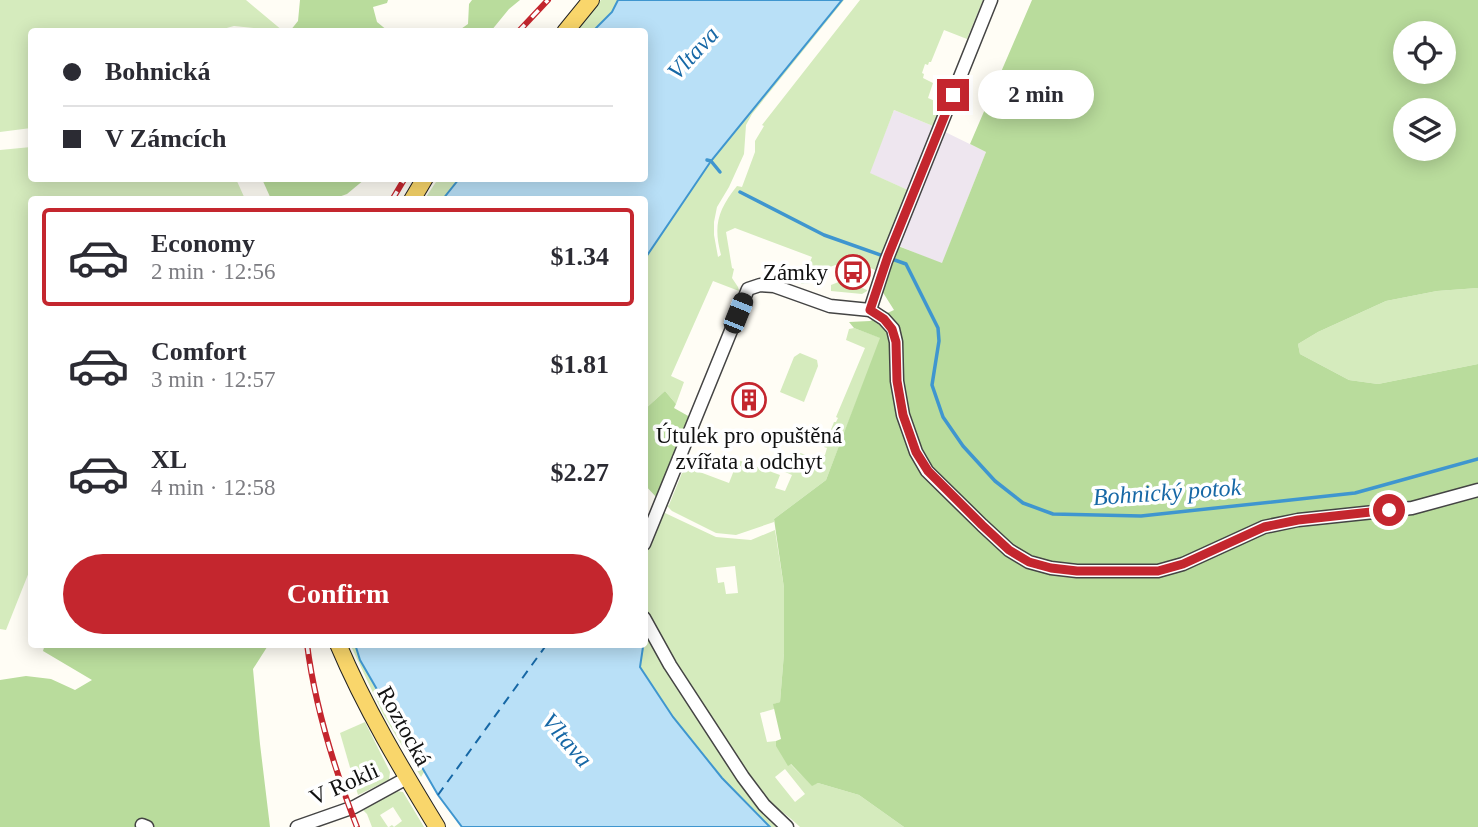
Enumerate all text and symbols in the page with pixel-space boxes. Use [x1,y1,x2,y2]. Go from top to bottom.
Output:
water label: Vltava [662,21,724,85]
map controls [1393,21,1456,161]
button: locate [1393,21,1456,84]
text: Bohnická [105,57,211,86]
callout: 2 min [978,70,1093,119]
route end [937,79,969,111]
text: 2 min [1008,82,1064,107]
button: layers [1393,98,1456,161]
text: V Zámcích [105,124,227,153]
icon: car [67,226,130,289]
text: Economy [151,229,255,258]
text: $1.34 [551,242,609,271]
bus stop icon: Zámky [834,253,872,291]
text: 2 min · 12:56 [151,259,276,284]
place label: Zámky [763,260,828,285]
car [721,290,756,336]
icon: car [67,334,130,397]
text: Comfort [151,337,246,366]
text: $1.81 [551,350,609,379]
text: 3 min · 12:57 [151,367,276,392]
building icon: Útulek pro opuštěná zvířata a odchyt [730,381,768,419]
place label: Útulek pro opuštěná zvířata a odchyt [656,422,842,474]
icon: car [67,442,130,505]
text: XL [151,445,187,474]
text: $2.27 [551,458,609,487]
water label: Bohnický potok [1092,474,1242,510]
text: 4 min · 12:58 [151,475,276,500]
route start [1373,494,1405,526]
button: Confirm [63,554,613,634]
street label: Roztocká [372,682,436,770]
water label: Vltava [537,708,597,772]
street label: V Rokli [306,758,382,810]

